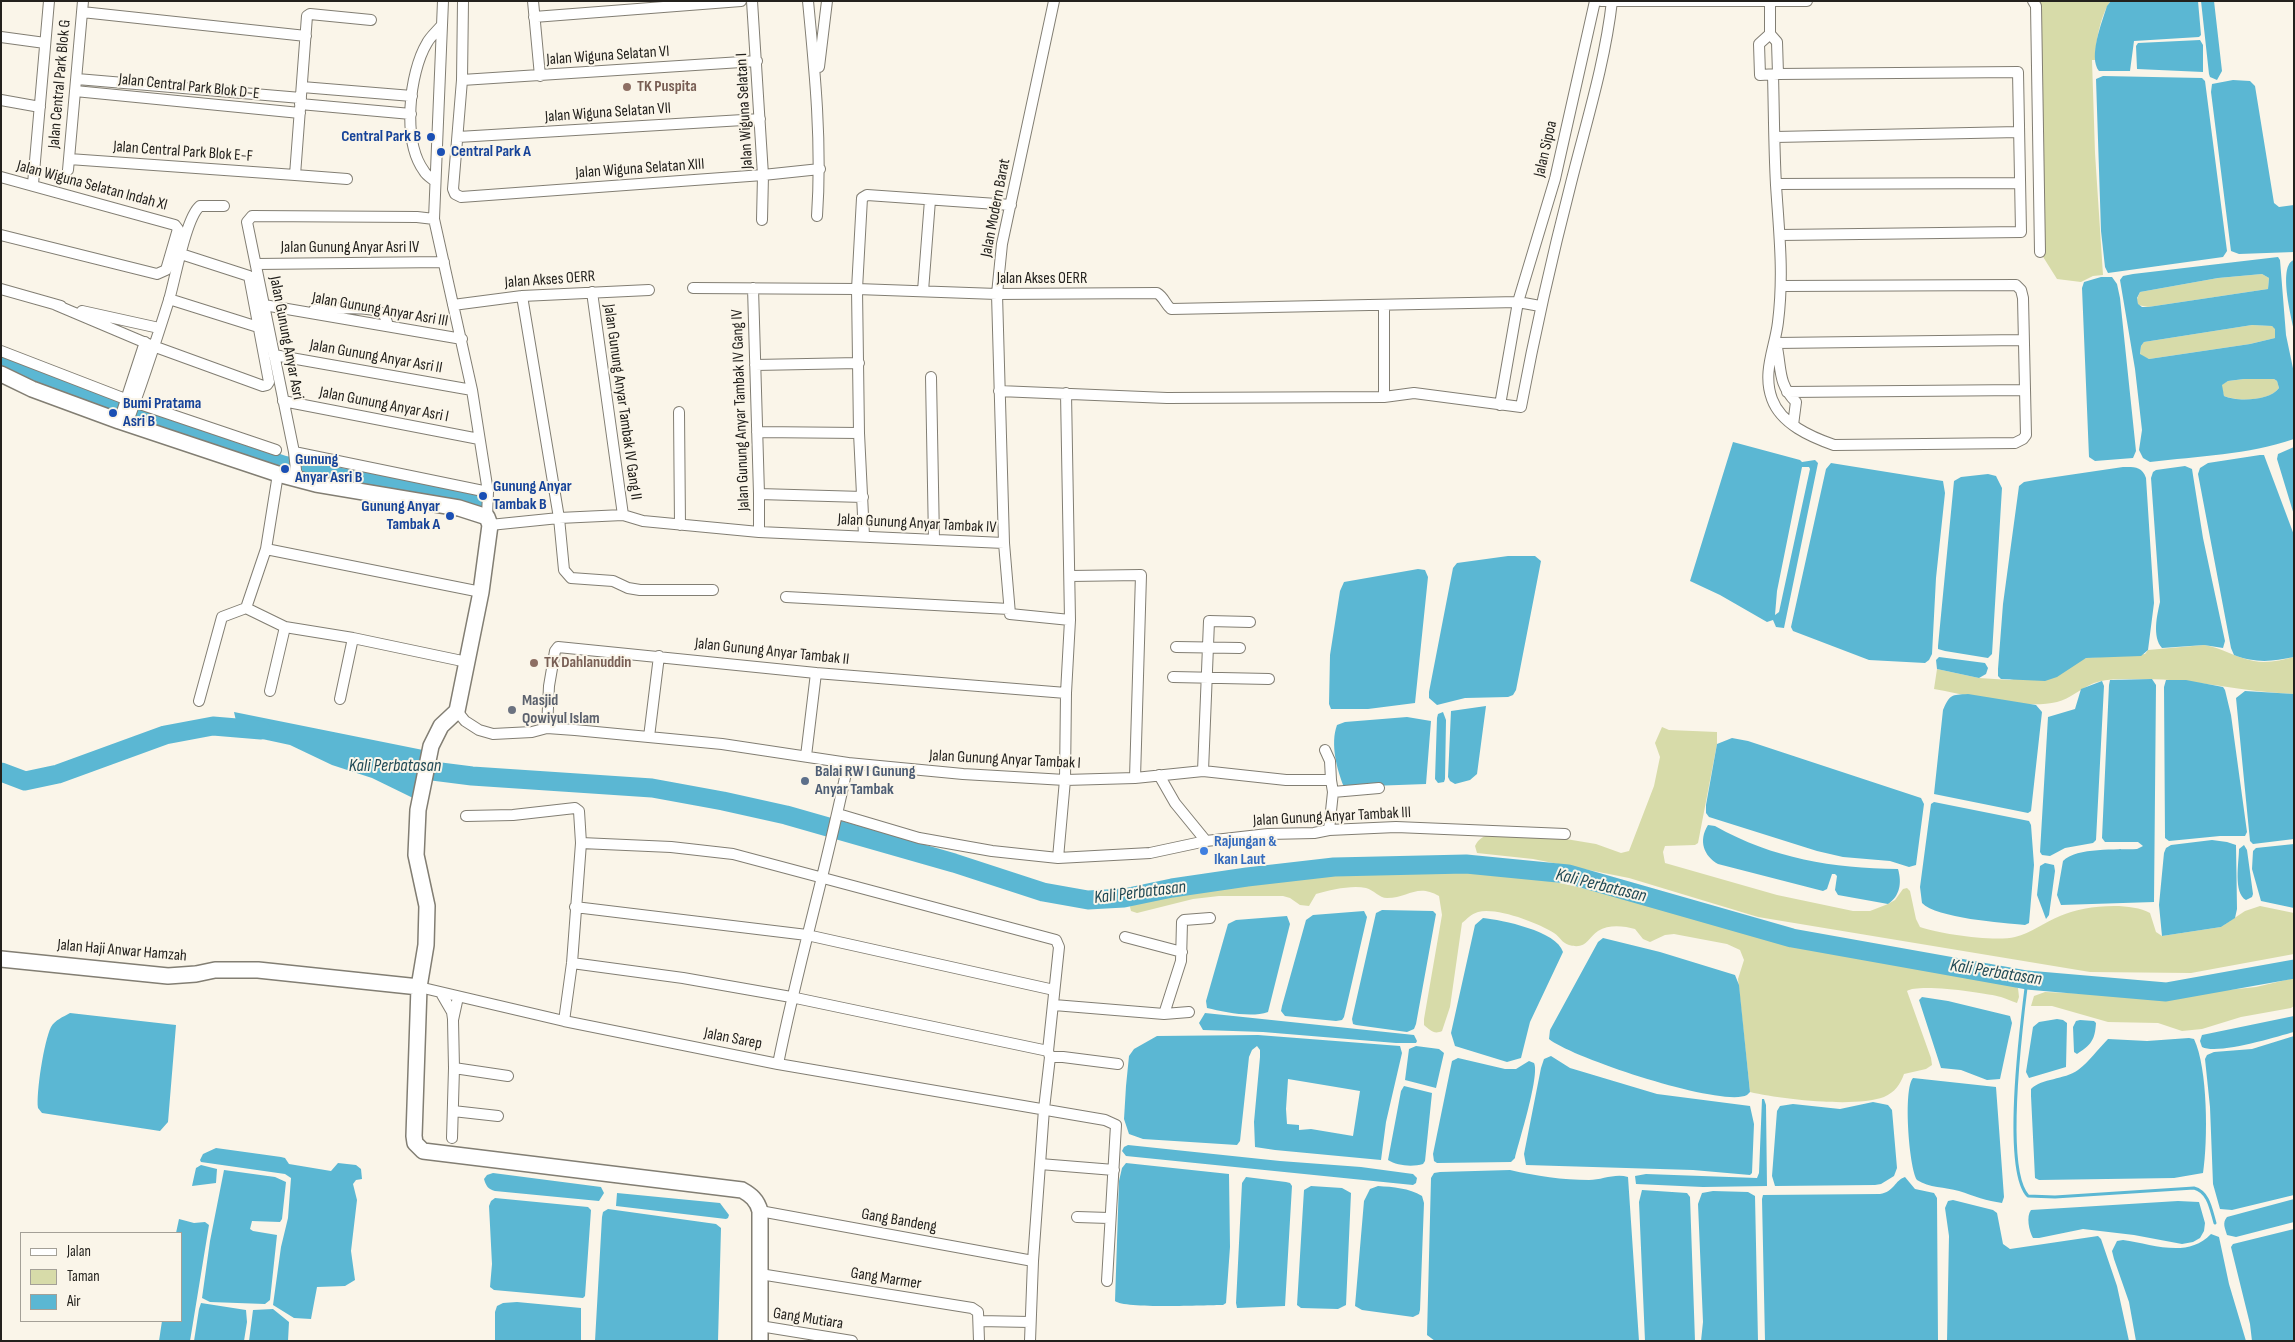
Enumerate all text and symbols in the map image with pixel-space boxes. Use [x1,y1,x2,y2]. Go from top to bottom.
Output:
street label: Jalan Central Park Blok G [45,19,75,149]
street label: Jalan Wiguna Selatan VI [546,42,670,70]
street label: Jalan Wiguna Selatan I [732,53,758,169]
street label: Jalan Central Park Blok D-E [118,70,260,104]
place label: TK Puspita [637,77,697,97]
marker: TK Puspita [621,81,633,93]
street label: Jalan Wiguna Selatan VII [544,99,672,127]
street label: Jalan Sipoa [1530,119,1562,179]
place label: Central Park B [341,127,421,147]
marker: Central Park B [425,131,437,143]
street label: Jalan Central Park Blok E-F [113,138,253,166]
place label: Central Park A [451,142,531,162]
marker: Central Park A [435,146,447,158]
street label: Jalan Wiguna Selatan XIII [575,155,705,183]
street label: Jalan Wiguna Selatan Indah XI [15,157,169,215]
street label: Jalan Modern Barat [977,157,1015,259]
street label: Jalan Gunung Anyar Asri IV [281,238,419,258]
street label: Jalan Akses OERR [504,267,596,293]
street label: Jalan Akses OERR [997,269,1087,289]
street label: Jalan Gunung Anyar Asri [265,275,307,401]
street label: Jalan Gunung Anyar Asri III [311,289,449,331]
street label: Jalan Gunung Anyar Tambak IV Gang II [599,303,645,501]
street label: Jalan Gunung Anyar Tambak IV Gang IV [728,309,754,511]
street label: Jalan Gunung Anyar Asri II [308,336,444,378]
street label: Jalan Gunung Anyar Asri I [318,383,450,427]
place label: Bumi Pratama Asri B [123,394,201,432]
marker: Bumi Pratama Asri B [107,407,119,419]
place label: Gunung Anyar Asri B [295,450,362,488]
marker: Gunung Anyar Asri B [279,463,291,475]
place label: Gunung Anyar Tambak B [493,477,572,515]
marker: Gunung Anyar Tambak B [477,490,489,502]
place label: Gunung Anyar Tambak A [361,497,440,535]
marker: Gunung Anyar Tambak A [444,510,456,522]
street label: Jalan Gunung Anyar Tambak IV [837,510,997,538]
street label: Jalan Gunung Anyar Tambak II [694,634,850,670]
place label: TK Dahlanuddin [544,653,631,673]
marker: TK Dahlanuddin [528,657,540,669]
place label: Masjid Qowiyul Islam [522,691,600,729]
marker: Masjid Qowiyul Islam [506,704,518,716]
street label: Jalan Gunung Anyar Tambak I [929,746,1081,774]
water label: Kali Perbatasan [349,755,441,777]
place label: Balai RW I Gunung Anyar Tambak [815,762,915,800]
marker: Balai RW I Gunung Anyar Tambak [799,775,811,787]
street label: Jalan Gunung Anyar Tambak III [1253,803,1411,831]
place label: Rajungan & Ikan Laut [1214,832,1277,870]
marker: Rajungan & Ikan Laut [1198,845,1210,857]
water label: Kali Perbatasan [1554,864,1648,908]
water label: Kali Perbatasan [1093,877,1187,909]
street label: Jalan Haji Anwar Hamzah [56,936,188,966]
water label: Kali Perbatasan [1949,955,2043,991]
street label: Jalan Sarep [703,1024,763,1054]
street label: Gang Bandeng [860,1205,938,1237]
legend [20,1232,182,1322]
text: Jalan [67,1242,91,1261]
street label: Gang Marmer [849,1264,923,1294]
text: Taman [67,1267,100,1286]
text: Air [67,1292,81,1311]
street label: Gang Mutiara [772,1304,844,1334]

